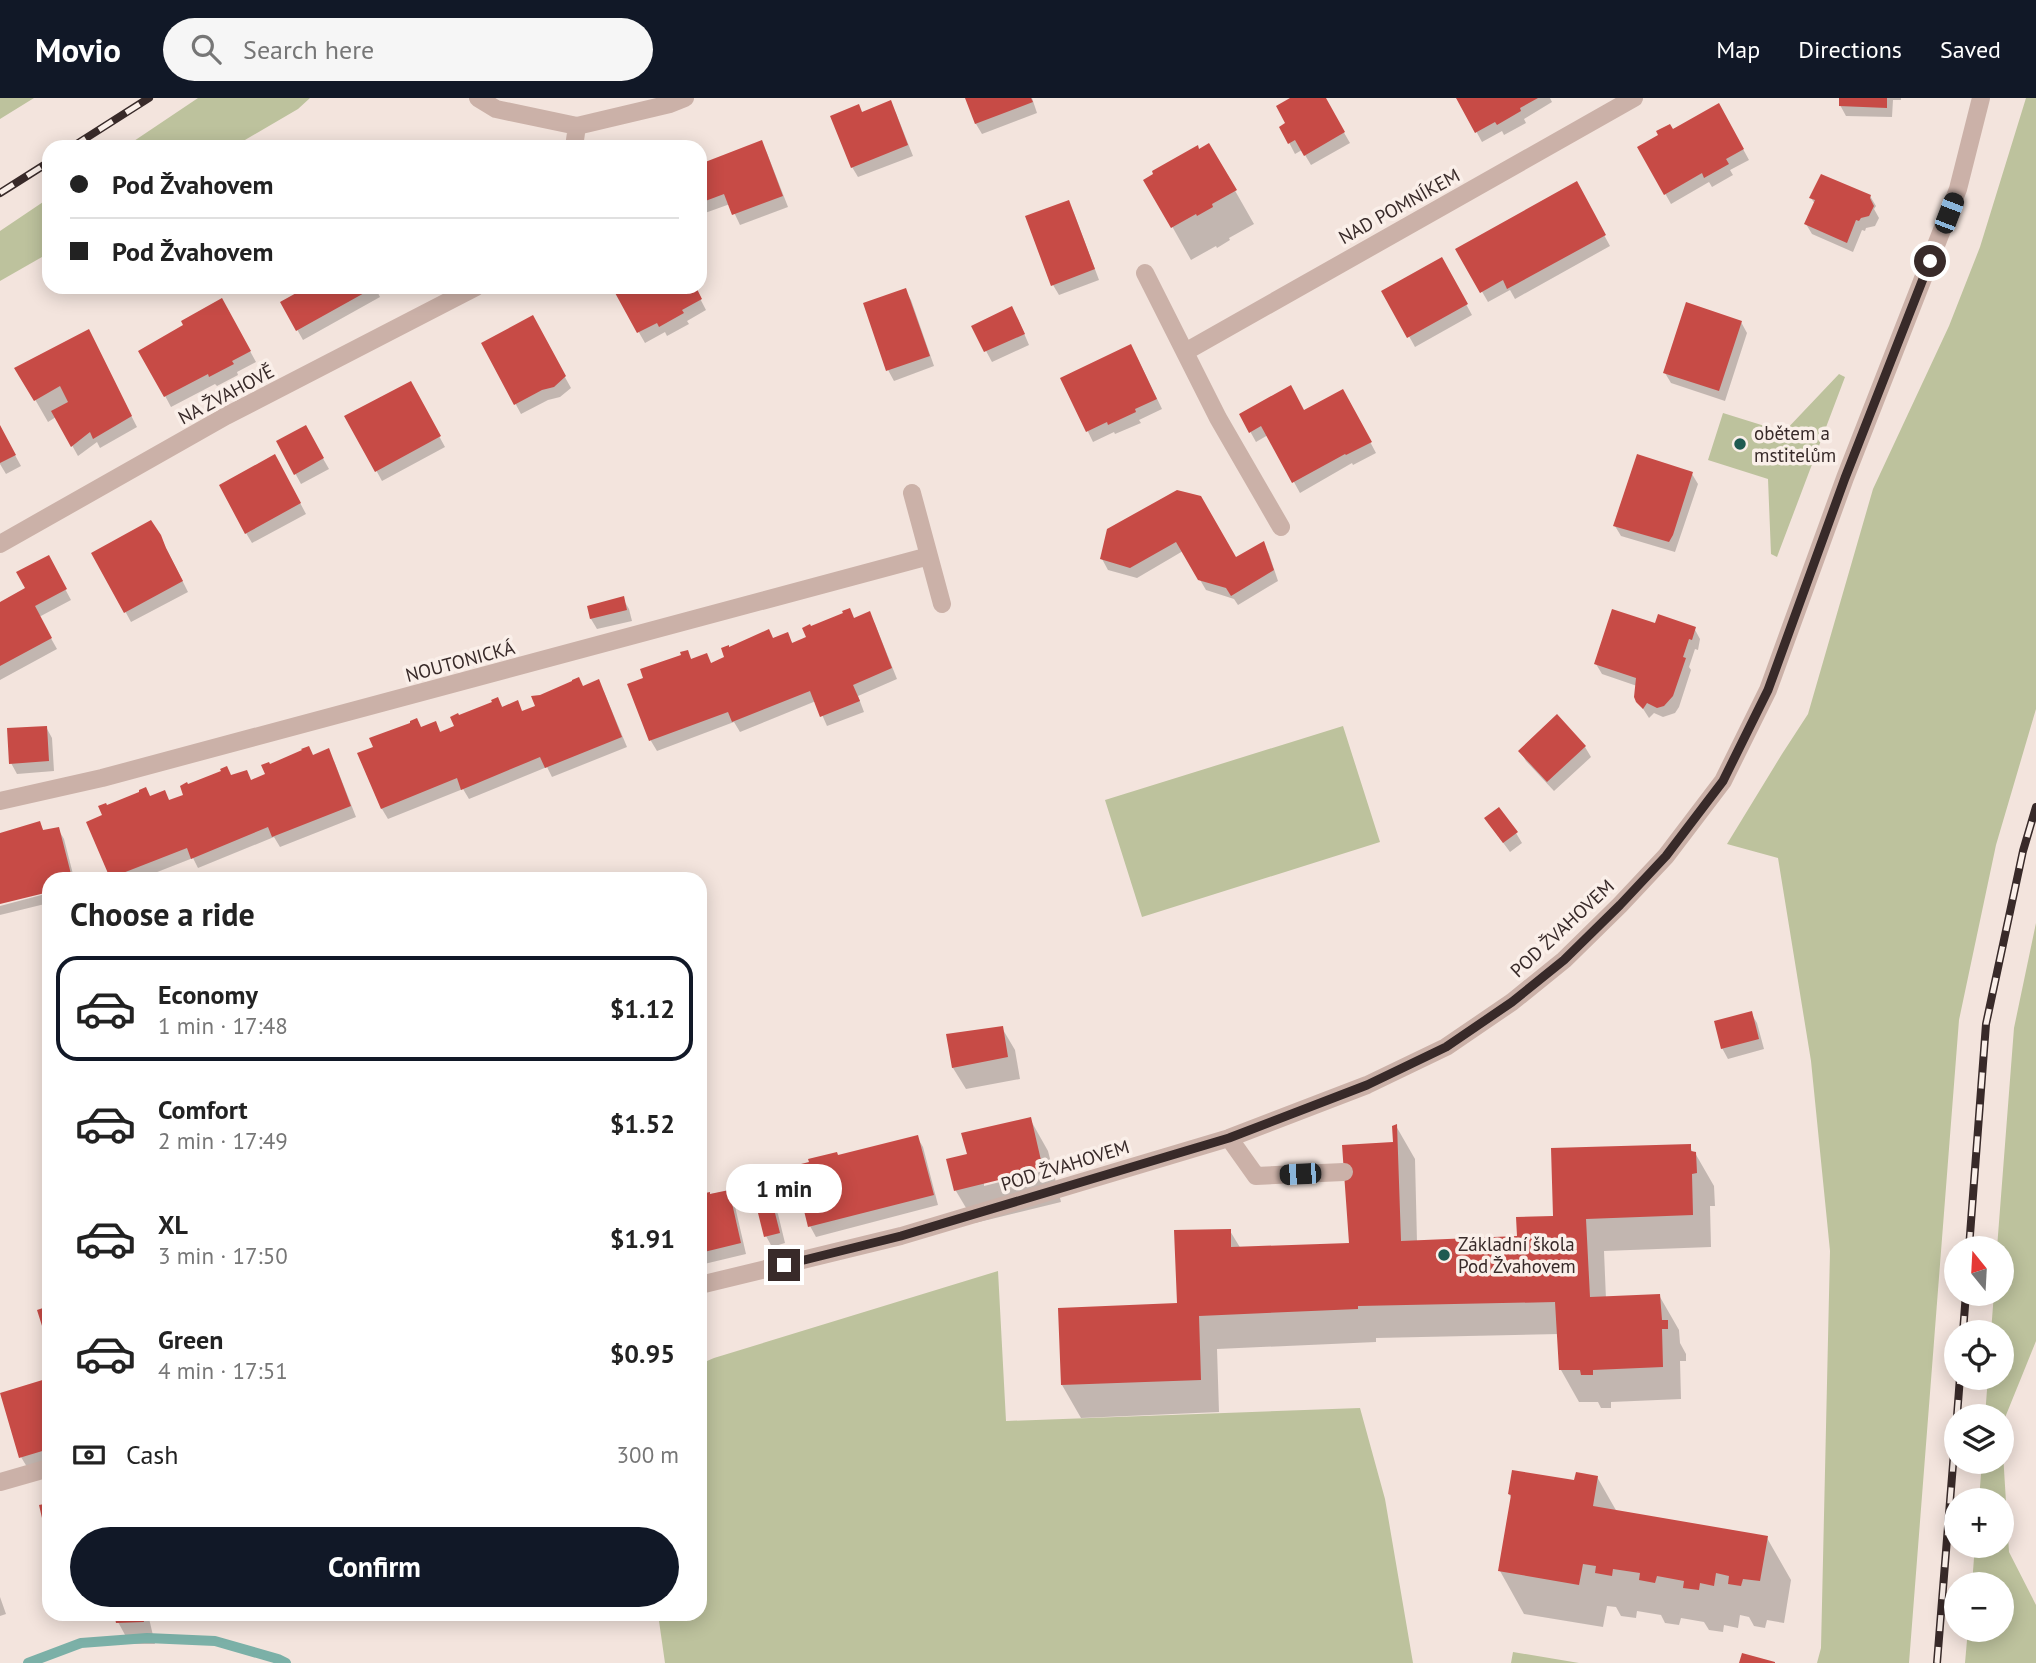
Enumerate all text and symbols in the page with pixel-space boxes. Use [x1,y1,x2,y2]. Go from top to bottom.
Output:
search box [163,18,653,81]
text: Movio [35,28,121,71]
icon: search [187,30,225,68]
text: Search here [243,33,374,66]
text: Map [1716,34,1760,65]
text: Directions [1798,34,1902,65]
text: Saved [1940,34,2001,65]
street label: NAD POMNÍKEM [1334,163,1464,249]
text: Pod Žvahovem [112,168,273,201]
car [1932,190,1967,236]
text: Pod Žvahovem [112,235,273,268]
route start [1914,245,1946,277]
street label: NA ŽVAHOVĚ [174,359,278,429]
place label: obětem a mstitelům [1754,421,1836,467]
marker: obětem a mstitelům [1732,436,1748,452]
street label: NOUTONICKÁ [403,635,517,687]
street label: POD ŽVAHOVEM [1505,874,1619,982]
text: Choose a ride [70,893,255,935]
icon: car [74,977,137,1040]
text: Economy [158,978,258,1011]
text: $1.12 [610,992,675,1025]
text: 1 min · 17:48 [158,1011,288,1040]
icon: car [74,1092,137,1155]
text: Comfort [158,1093,248,1126]
text: $1.52 [610,1107,675,1140]
text: 2 min · 17:49 [158,1126,288,1155]
street label: POD ŽVAHOVEM [998,1134,1132,1196]
car [1279,1162,1322,1186]
callout: 1 min [726,1164,842,1212]
text: 1 min [756,1174,812,1203]
icon: car [74,1207,137,1270]
text: XL [158,1208,188,1241]
text: $1.91 [610,1222,675,1255]
place label: Základní škola Pod Žvahovem [1458,1232,1576,1278]
north arrow [1944,1236,2014,1306]
map controls [1944,1236,2014,1642]
text: 3 min · 17:50 [158,1241,288,1270]
marker: Základní škola Pod Žvahovem [1436,1247,1452,1263]
route end [768,1249,800,1281]
button: locate [1944,1320,2014,1390]
icon: car [74,1322,137,1385]
text: Green [158,1323,223,1356]
text: $0.95 [610,1337,675,1370]
text: 4 min · 17:51 [158,1356,288,1385]
button: layers [1944,1404,2014,1474]
icon: cash [70,1436,108,1474]
text: Cash [126,1438,178,1471]
text: 300 m [617,1440,679,1469]
button: + [1944,1488,2014,1558]
button: Confirm [70,1527,679,1607]
button: − [1944,1572,2014,1642]

